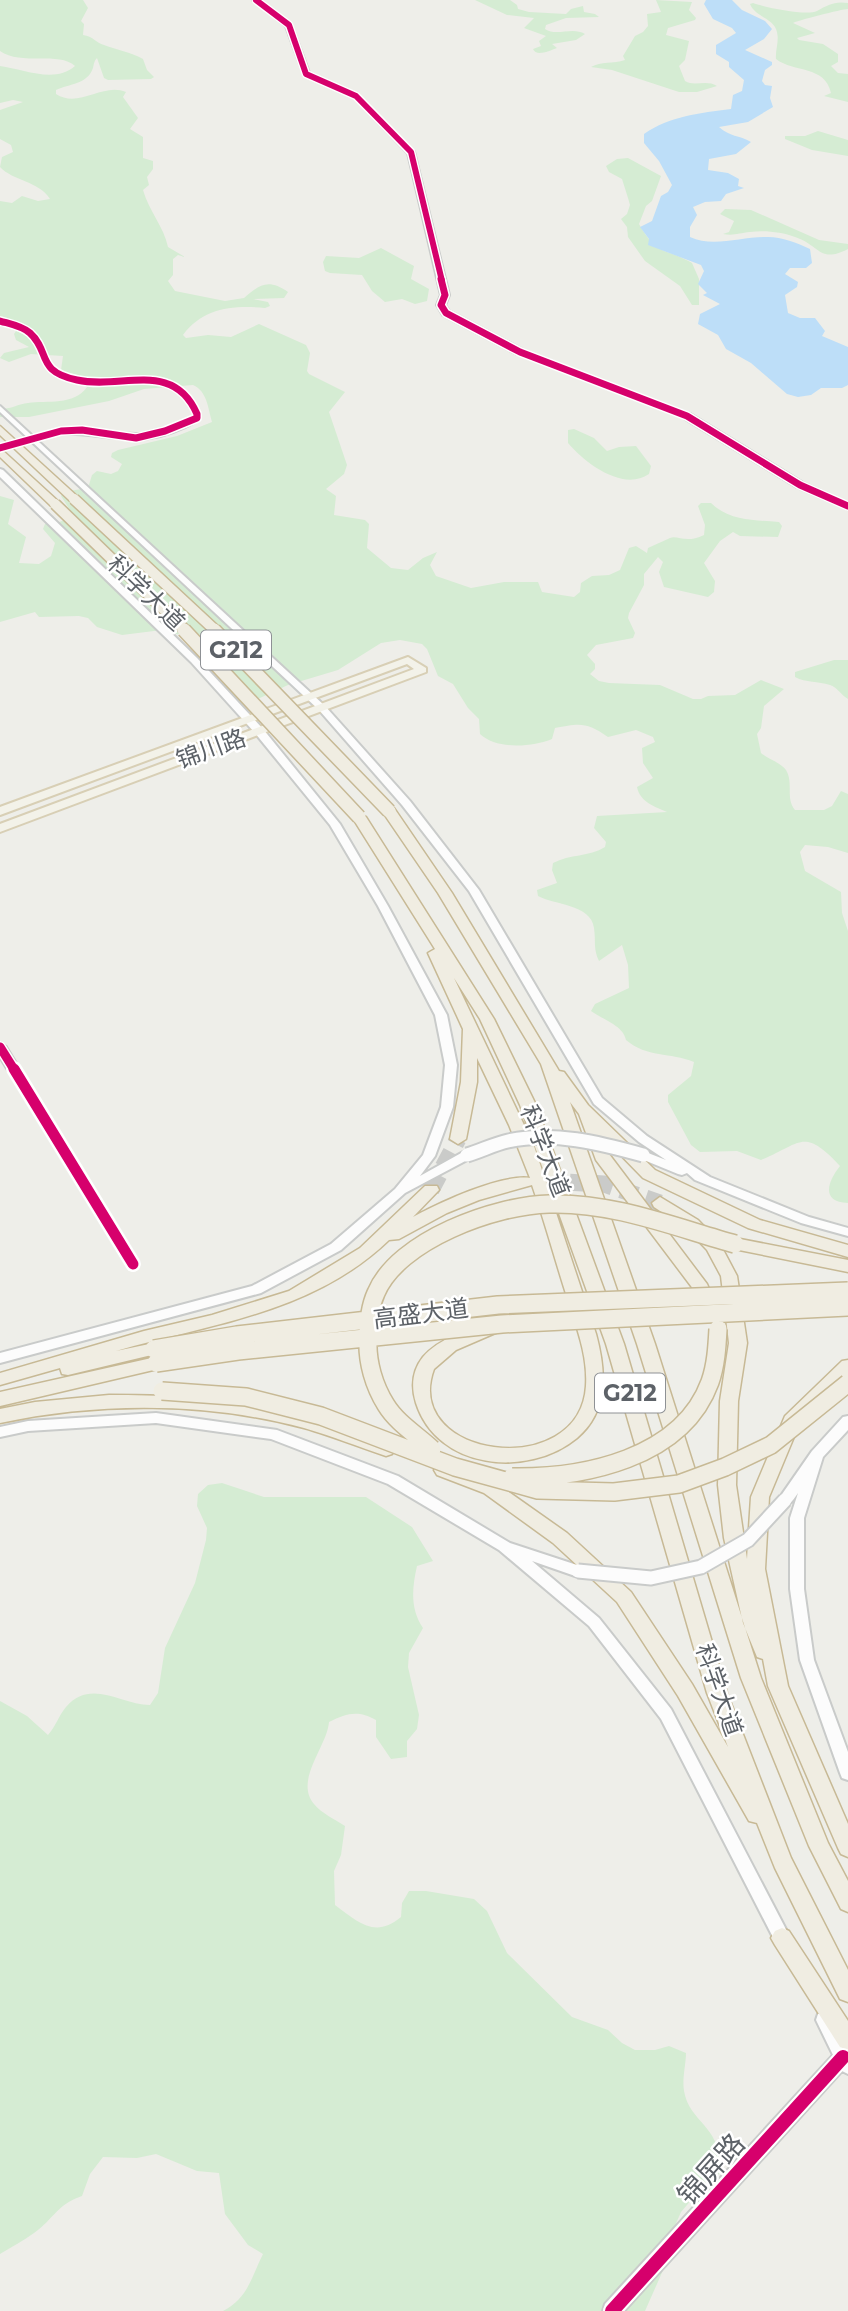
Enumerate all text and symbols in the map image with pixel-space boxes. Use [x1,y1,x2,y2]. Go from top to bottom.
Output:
street label: 科学大道 [102,549,191,636]
road number: G212 [201,630,271,670]
street label: 锦川路 [172,723,250,774]
street label: 科学大道 [515,1101,576,1201]
street label: 高盛大道 [372,1293,470,1334]
road number: G212 [595,1374,665,1412]
street label: 科学大道 [690,1640,749,1740]
street label: 锦屏路 [670,2126,752,2212]

